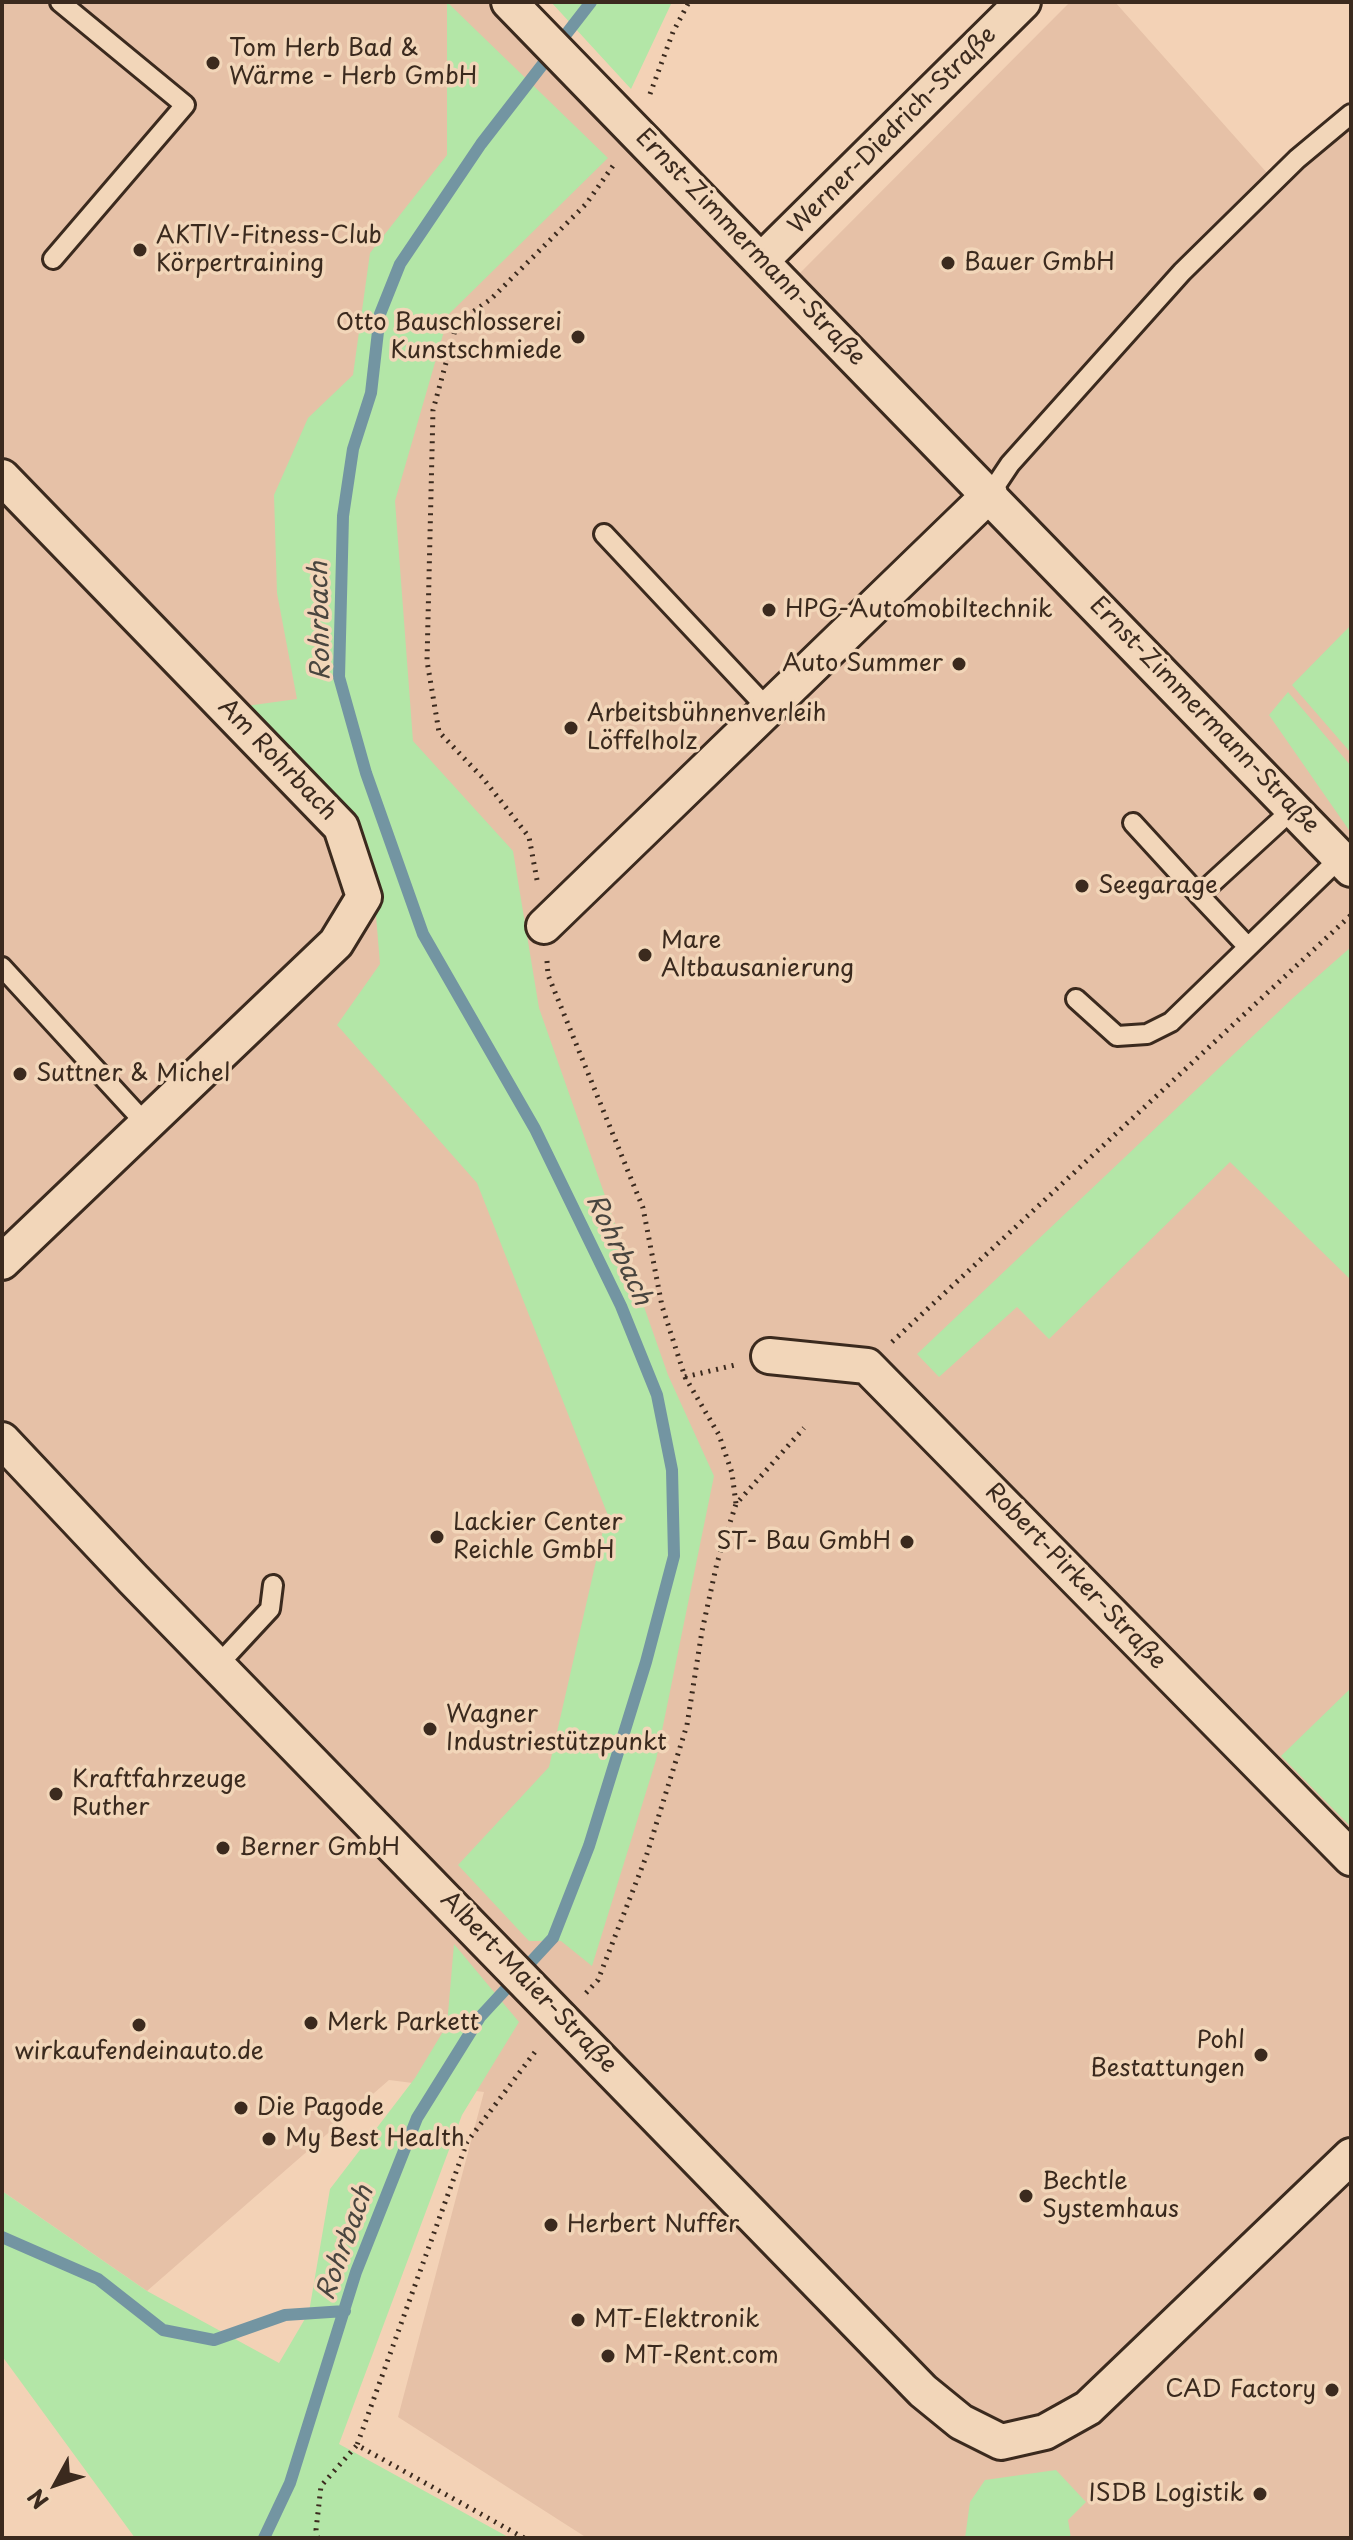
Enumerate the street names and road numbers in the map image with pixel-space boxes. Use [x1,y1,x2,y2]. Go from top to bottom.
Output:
street label: Werner-Diedrich-Straße [783,21,1003,241]
street label: Ernst-Zimmermann-Straße [629,124,871,372]
street label: Ernst-Zimmermann-Straße [1083,592,1325,840]
street label: Am Rohrbach [212,693,342,827]
street label: Robert-Pirker-Straße [979,1478,1171,1676]
street label: Albert-Maier-Straße [434,1886,622,2080]

